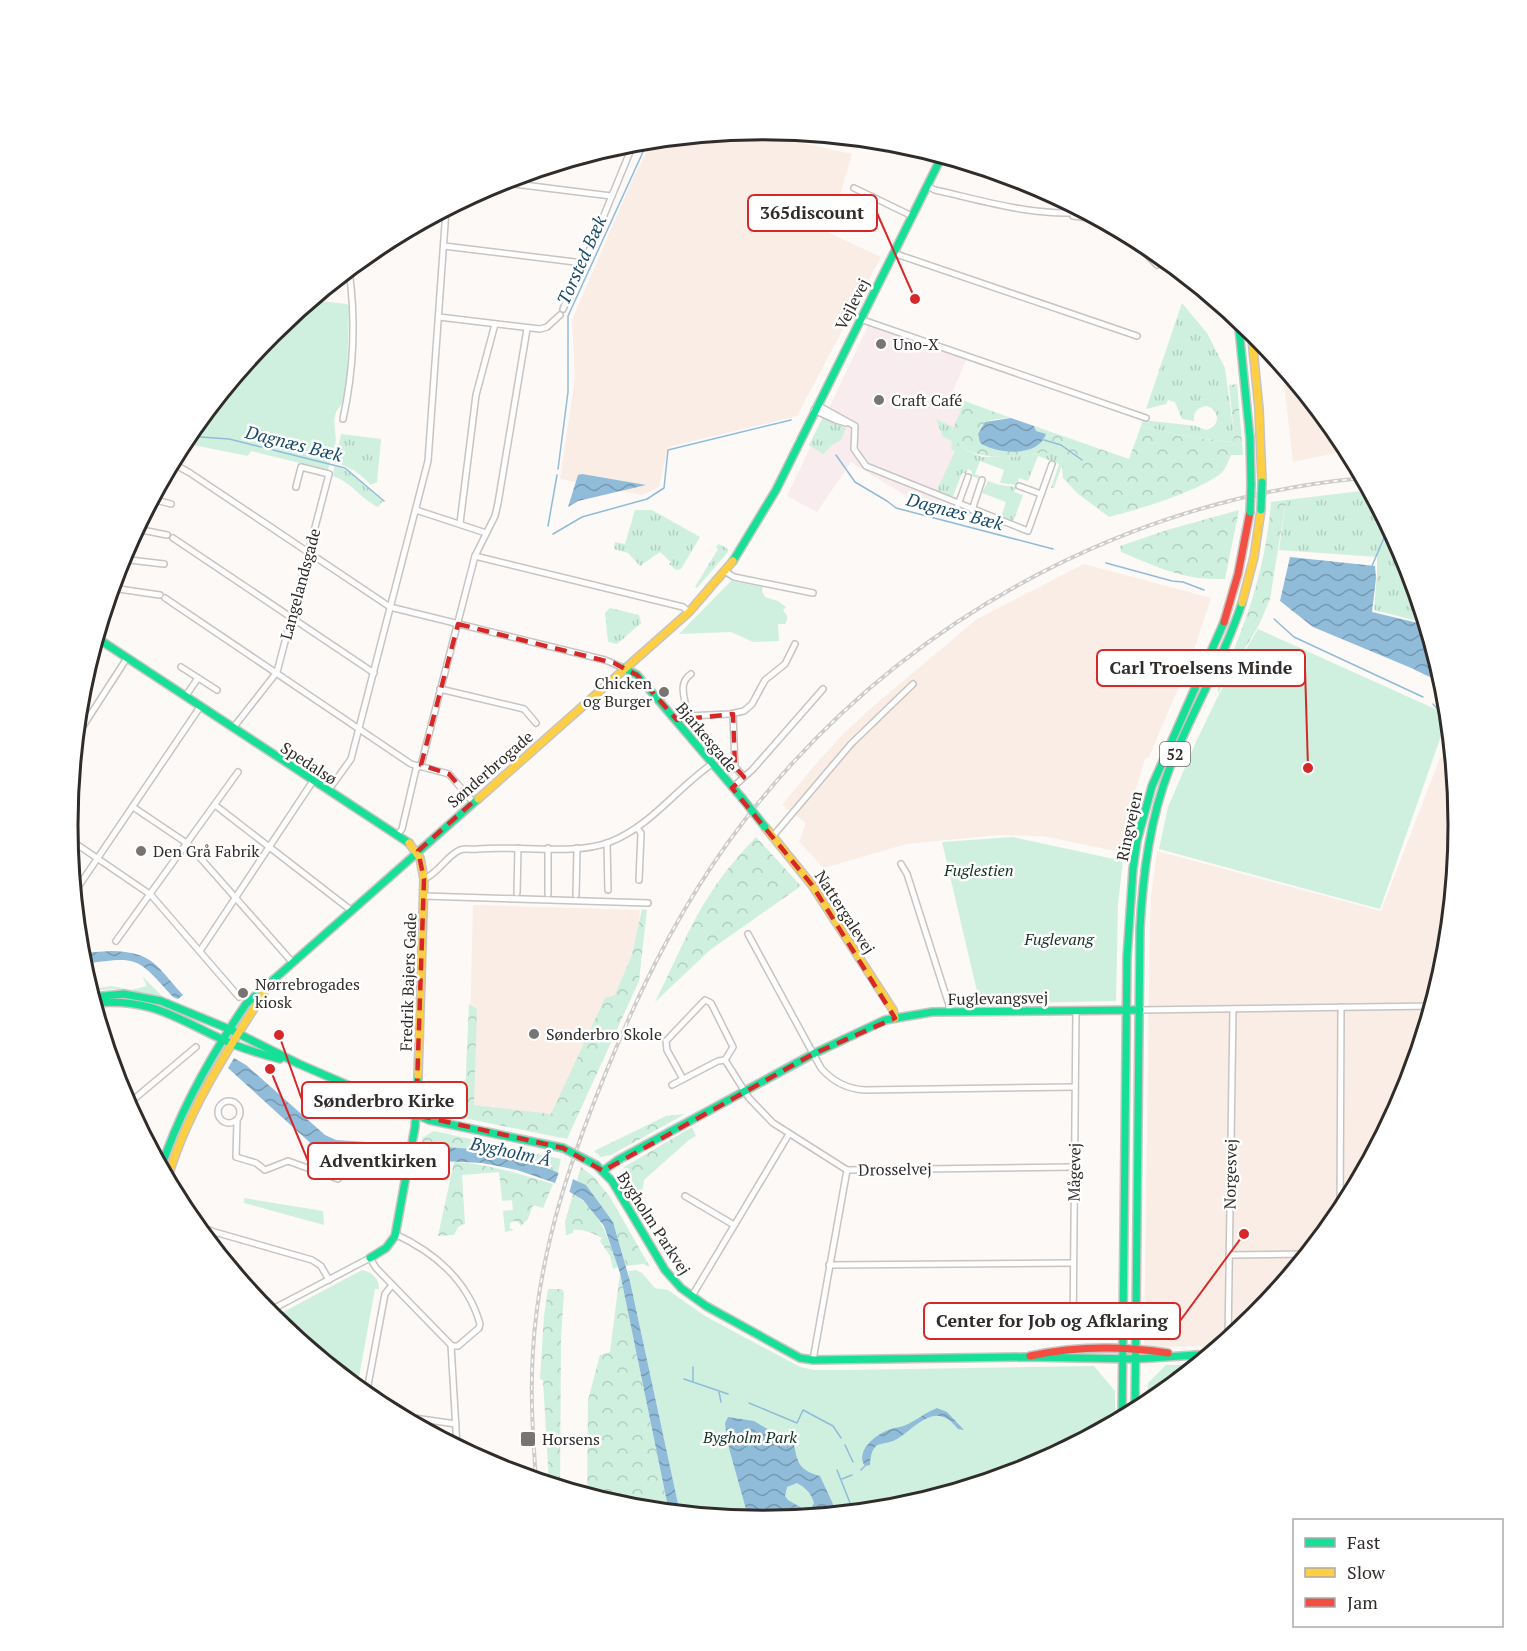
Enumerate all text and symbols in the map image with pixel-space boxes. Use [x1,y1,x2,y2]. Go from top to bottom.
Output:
callout: 365discount [748,195,877,231]
text: 365discount [760,200,864,224]
water label: Torsted Bæk [551,211,611,308]
street label: Vejlevej [830,274,874,334]
place label: Uno-X [893,333,939,355]
marker: Uno-X [874,337,888,351]
place label: Craft Café [891,389,962,411]
marker: Craft Café [872,393,886,407]
water label: Dagnæs Bæk [242,419,345,467]
water label: Dagnæs Bæk [903,486,1006,535]
street label: Langelandsgade [275,526,325,642]
callout: Carl Troelsens Minde [1097,650,1305,686]
text: Carl Troelsens Minde [1109,655,1293,679]
place label: Chicken og Burger [583,672,653,712]
marker: Chicken og Burger [657,685,671,699]
street label: Bjarkesgade [671,697,743,777]
street label: Sønderbrogade [442,726,538,812]
street label: Spedalsø [276,737,342,790]
road number: 52 [1160,742,1190,766]
street label: Ringvejen [1111,789,1147,863]
place label: Den Grå Fabrik [153,840,260,862]
marker: Den Grå Fabrik [134,844,148,858]
park label: Fuglestien [943,859,1014,881]
street label: Nattergalevej [810,866,880,958]
street label: Fredrik Bajers Gade [395,912,421,1052]
park label: Fuglevang [1024,928,1095,950]
place label: Nørrebrogades kiosk [255,973,360,1013]
marker: Nørrebrogades kiosk [236,986,250,1000]
street label: Fuglevangsvej [948,986,1048,1010]
place label: Sønderbro Skole [546,1023,662,1045]
marker: Sønderbro Skole [527,1027,541,1041]
callout: Sønderbro Kirke [302,1082,467,1118]
text: Sønderbro Kirke [314,1088,455,1112]
water label: Bygholm Å [467,1131,554,1171]
street label: Norgesvej [1218,1139,1242,1209]
callout: Adventkirken [308,1143,449,1179]
street label: Mågevej [1062,1143,1086,1201]
text: Adventkirken [319,1148,437,1172]
street label: Drosselvej [858,1157,932,1181]
street label: Bygholm Parkvej [612,1167,696,1279]
callout: Center for Job og Afklaring [924,1303,1180,1339]
text: Center for Job og Afklaring [936,1308,1169,1332]
park label: Bygholm Park [702,1426,797,1448]
place label: Horsens [542,1428,600,1450]
marker: Horsens [519,1430,537,1448]
legend [1293,1519,1503,1627]
text: Fast [1347,1530,1381,1554]
text: Slow [1347,1560,1386,1584]
text: Jam [1347,1590,1378,1614]

